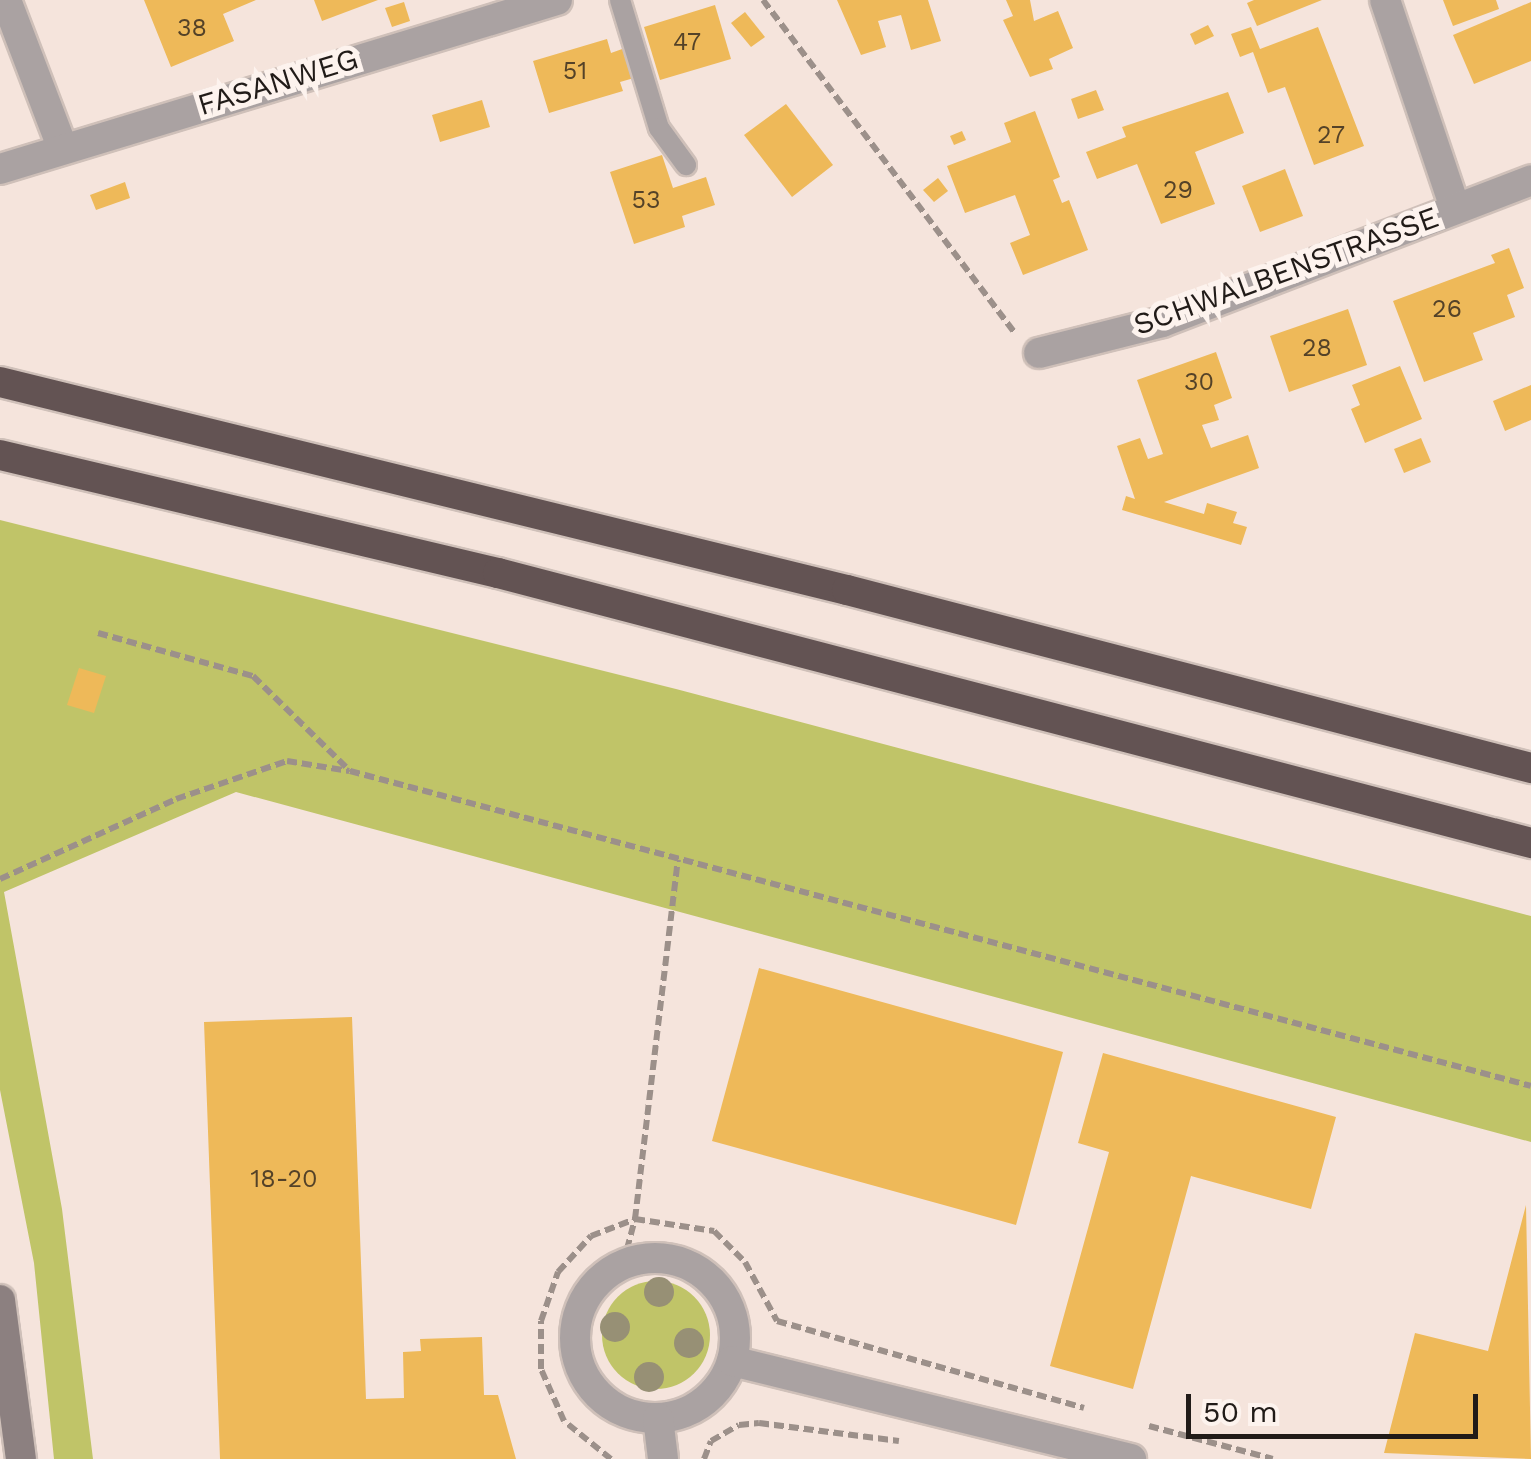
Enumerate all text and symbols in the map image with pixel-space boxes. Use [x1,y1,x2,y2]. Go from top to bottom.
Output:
house number: 38 [177,13,207,43]
house number: 47 [673,27,701,57]
street label: FASANWEG [193,41,363,123]
house number: 51 [563,56,587,86]
house number: 27 [1317,120,1345,150]
house number: 29 [1163,175,1193,205]
house number: 53 [631,185,661,215]
street label: SCHWALBENSTRASSE [1129,199,1443,343]
house number: 26 [1432,294,1462,324]
house number: 28 [1302,333,1332,363]
house number: 30 [1184,367,1214,397]
house number: 18-20 [250,1164,318,1194]
scale bar [1191,1374,1484,1436]
text: 50 m [1203,1394,1278,1429]

